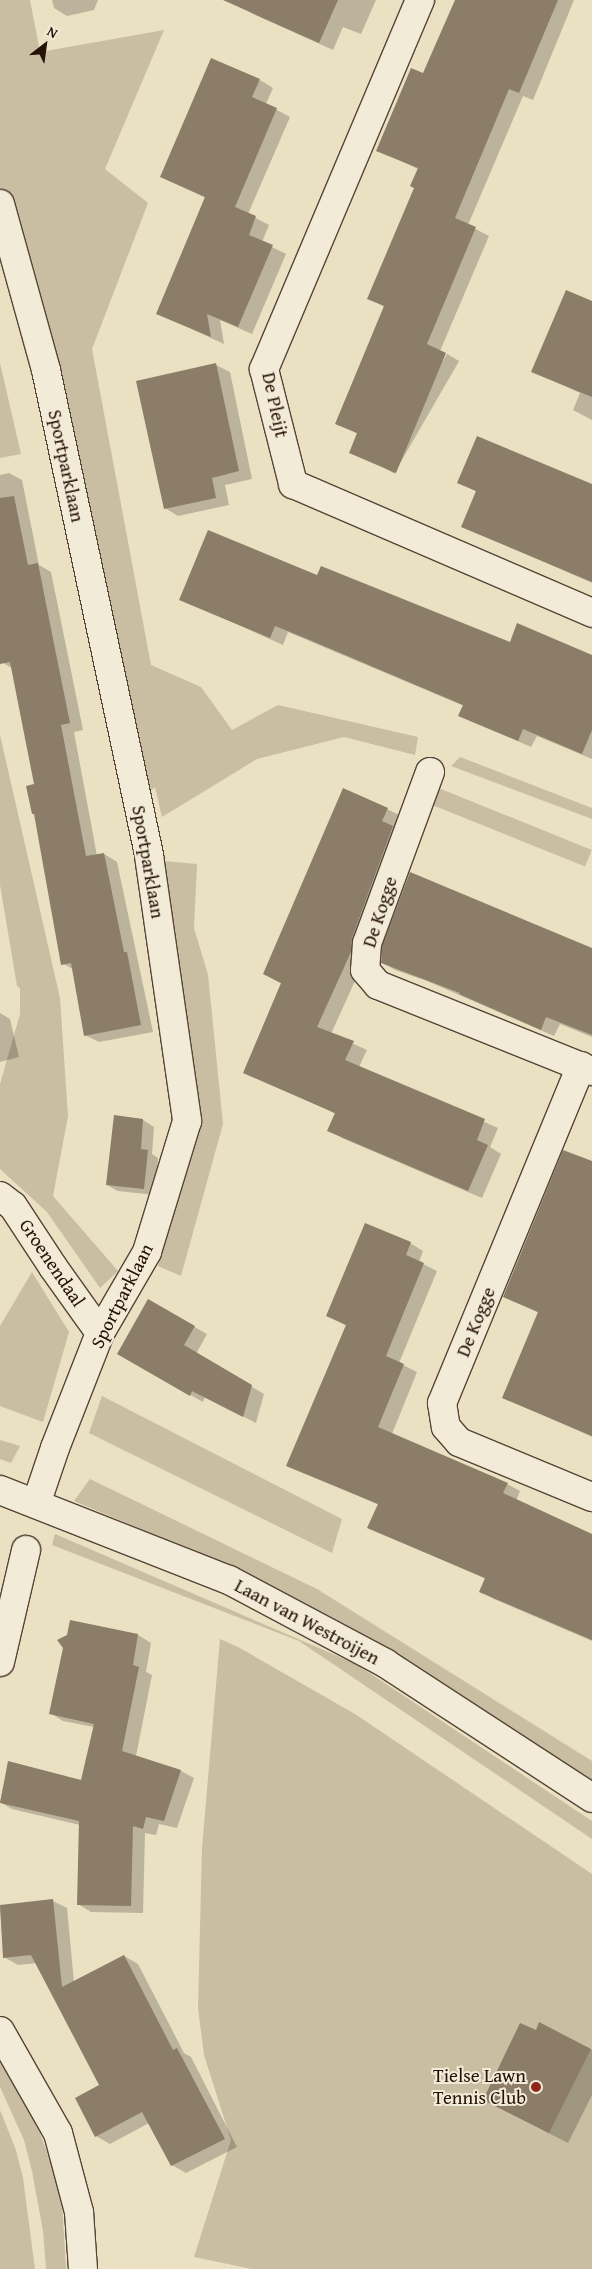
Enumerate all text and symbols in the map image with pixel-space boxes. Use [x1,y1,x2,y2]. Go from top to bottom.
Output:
north arrow [20,20,70,70]
text: N [43,21,62,43]
street label: De Pleijt [257,370,293,440]
street label: Sportparklaan [43,408,89,524]
street label: Sportparklaan [127,804,169,920]
street label: De Kogge [358,874,402,950]
street label: Groenendaal [14,1215,90,1311]
street label: Sportparklaan [86,1240,158,1352]
street label: De Kogge [452,1284,500,1360]
street label: Laan van Westroijen [231,1574,383,1670]
place label: Tielse Lawn Tennis Club [433,2065,526,2109]
marker: Tielse Lawn Tennis Club [530,2081,542,2093]

